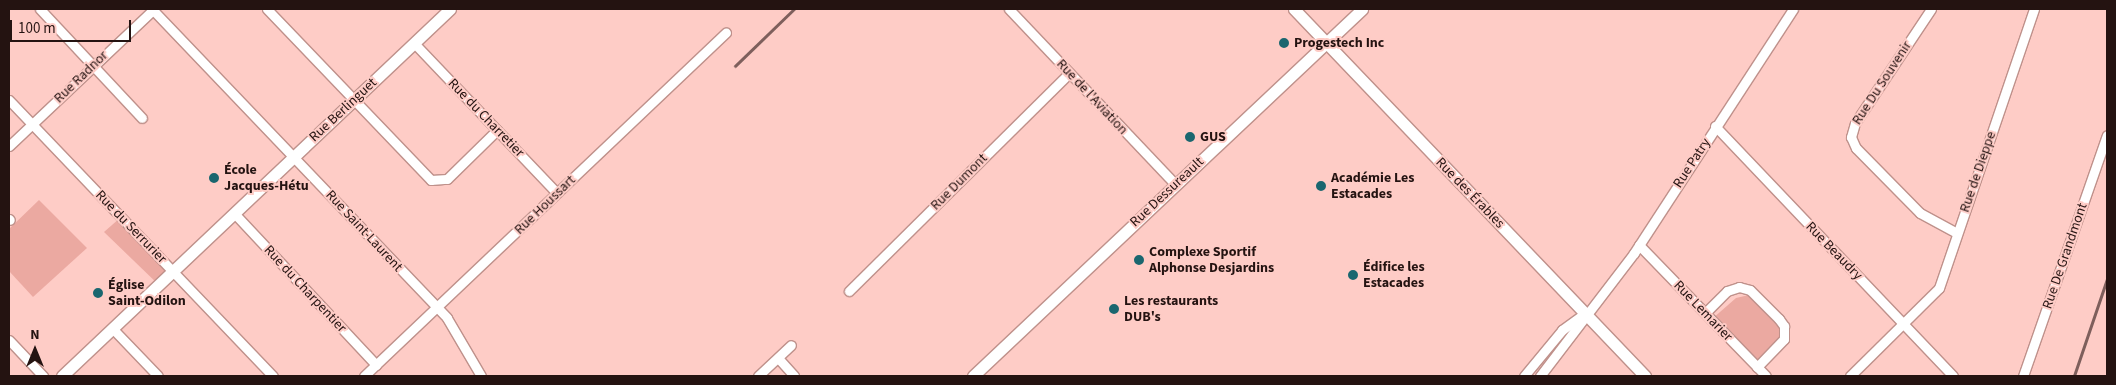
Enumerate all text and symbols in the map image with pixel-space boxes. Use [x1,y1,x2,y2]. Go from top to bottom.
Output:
scale bar [12,10,134,42]
text: 100 m [18,18,56,39]
place label: Progestech Inc [1294,35,1384,51]
marker: Progestech Inc [1278,37,1290,49]
street label: Rue Du Souvenir [1849,38,1915,128]
street label: Rue Radnor [51,47,111,107]
street label: Rue de l'Aviation [1053,56,1131,138]
street label: Rue Berlinguet [306,74,380,146]
street label: Rue du Charretier [444,75,528,161]
place label: GUS [1200,129,1226,145]
street label: Rue de Dieppe [1956,129,2000,215]
marker: GUS [1184,131,1196,143]
street label: Rue Patry [1670,135,1714,191]
street label: Rue Dumont [927,150,991,214]
street label: Rue Dessureault [1127,154,1207,230]
street label: Rue des Érables [1432,154,1508,232]
place label: École Jacques-Hétu [224,162,309,194]
place label: Académie Les Estacades [1331,170,1415,202]
marker: École Jacques-Hétu [208,172,220,184]
street label: Rue Houssart [511,172,579,238]
marker: Académie Les Estacades [1315,180,1327,192]
street label: Rue du Serrurier [92,187,170,267]
street label: Rue Saint-Laurent [322,187,406,275]
street label: Rue De Grandmont [2039,201,2091,311]
street label: Rue Beaudry [1802,218,1866,284]
street label: Rue du Charpentier [260,242,350,336]
place label: Complexe Sportif Alphonse Desjardins [1149,244,1274,276]
marker: Complexe Sportif Alphonse Desjardins [1133,254,1145,266]
place label: Édifice les Estacades [1363,259,1425,292]
marker: Édifice les Estacades [1347,269,1359,281]
place label: Église Saint-Odilon [108,277,186,310]
street label: Rue Lemarier [1670,277,1736,345]
marker: Église Saint-Odilon [92,287,104,299]
place label: Les restaurants DUB's [1124,293,1218,326]
marker: Les restaurants DUB's [1108,303,1120,315]
north arrow [10,325,60,375]
text: N [30,325,40,345]

